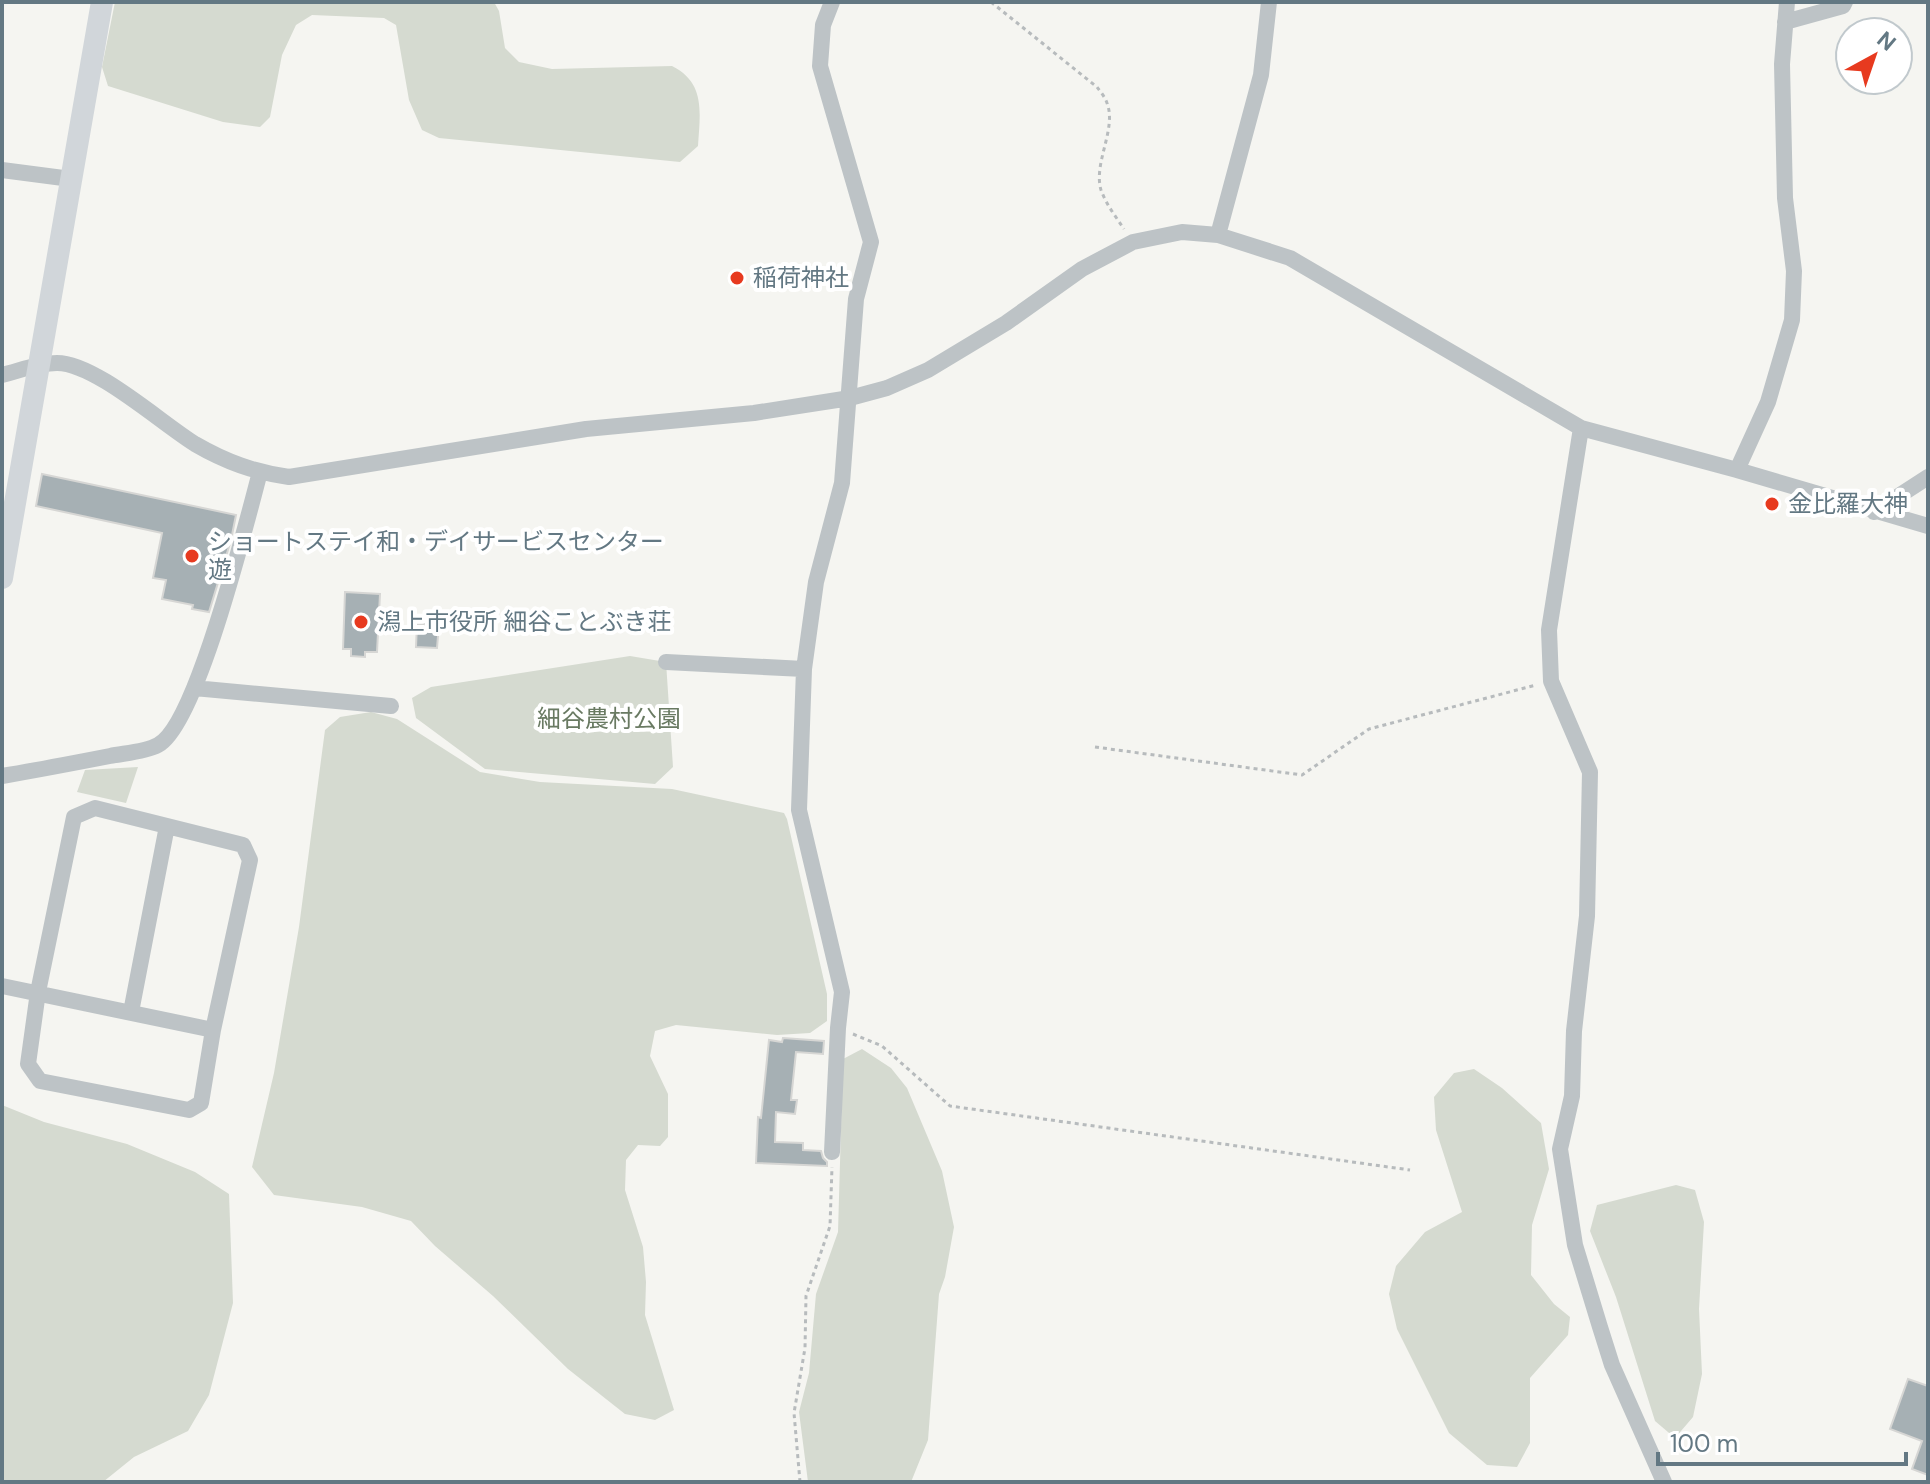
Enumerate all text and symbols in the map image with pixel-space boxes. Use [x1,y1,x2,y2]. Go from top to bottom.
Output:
north arrow [1834,16,1914,96]
text: N [1871,25,1902,57]
place label: 稲荷神社 [753,262,849,293]
marker: 稲荷神社 [728,269,746,287]
place label: 金比羅大神 [1788,488,1908,519]
marker: 金比羅大神 [1763,495,1781,513]
place label: ショートステイ和・デイサービスセンター 遊 [208,526,664,585]
marker: ショートステイ和・デイサービスセンター 遊 [183,547,201,565]
place label: 潟上市役所 細谷ことぶき荘 [377,606,671,637]
marker: 潟上市役所 細谷ことぶき荘 [352,613,370,631]
park label: 細谷農村公園 [537,703,681,734]
scale bar [1658,1416,1906,1466]
text: 100 m [1670,1428,1738,1459]

